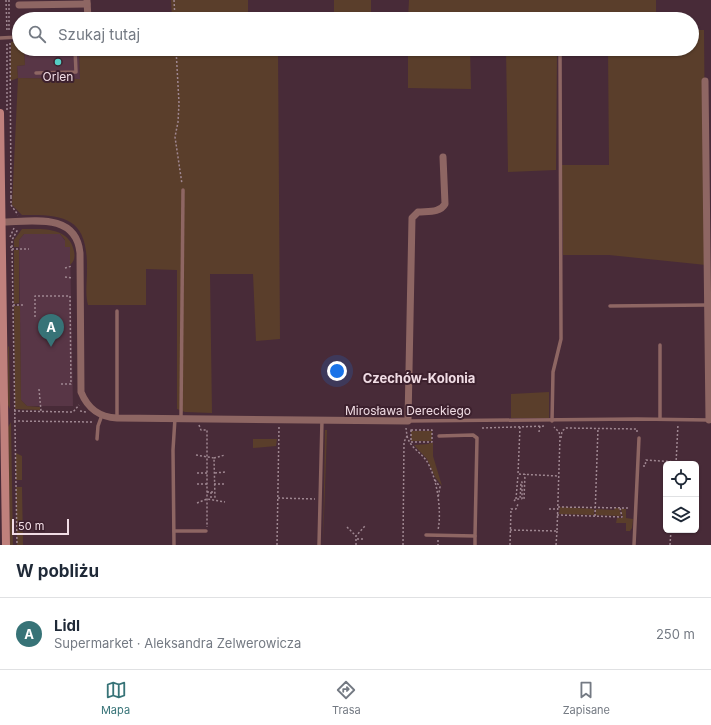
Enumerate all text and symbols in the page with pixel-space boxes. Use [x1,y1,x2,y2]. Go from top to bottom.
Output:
search box [12,12,699,56]
icon: search [26,23,48,45]
text: Szukaj tutaj [58,25,140,44]
marker: Orlen [53,57,63,67]
place label: Orlen [43,69,73,84]
pin: A [38,314,64,347]
your location [327,361,347,381]
district label: Czechów-Kolonia [363,370,475,386]
street label: Mirosława Dereckiego [345,403,471,418]
map controls [663,461,699,533]
button: locate [663,461,699,497]
button: layers [663,497,699,533]
scale bar [12,517,69,536]
text: 50 m [18,519,44,533]
text: W pobliżu [16,561,99,581]
text: Lidl [54,616,80,635]
text: A [24,626,34,642]
text: 250 m [656,626,695,642]
text: Supermarket · Aleksandra Zelwerowicza [54,635,301,651]
tab: Mapa [101,679,130,717]
tab: Trasa [332,679,361,717]
tab: Zapisane [563,679,610,717]

